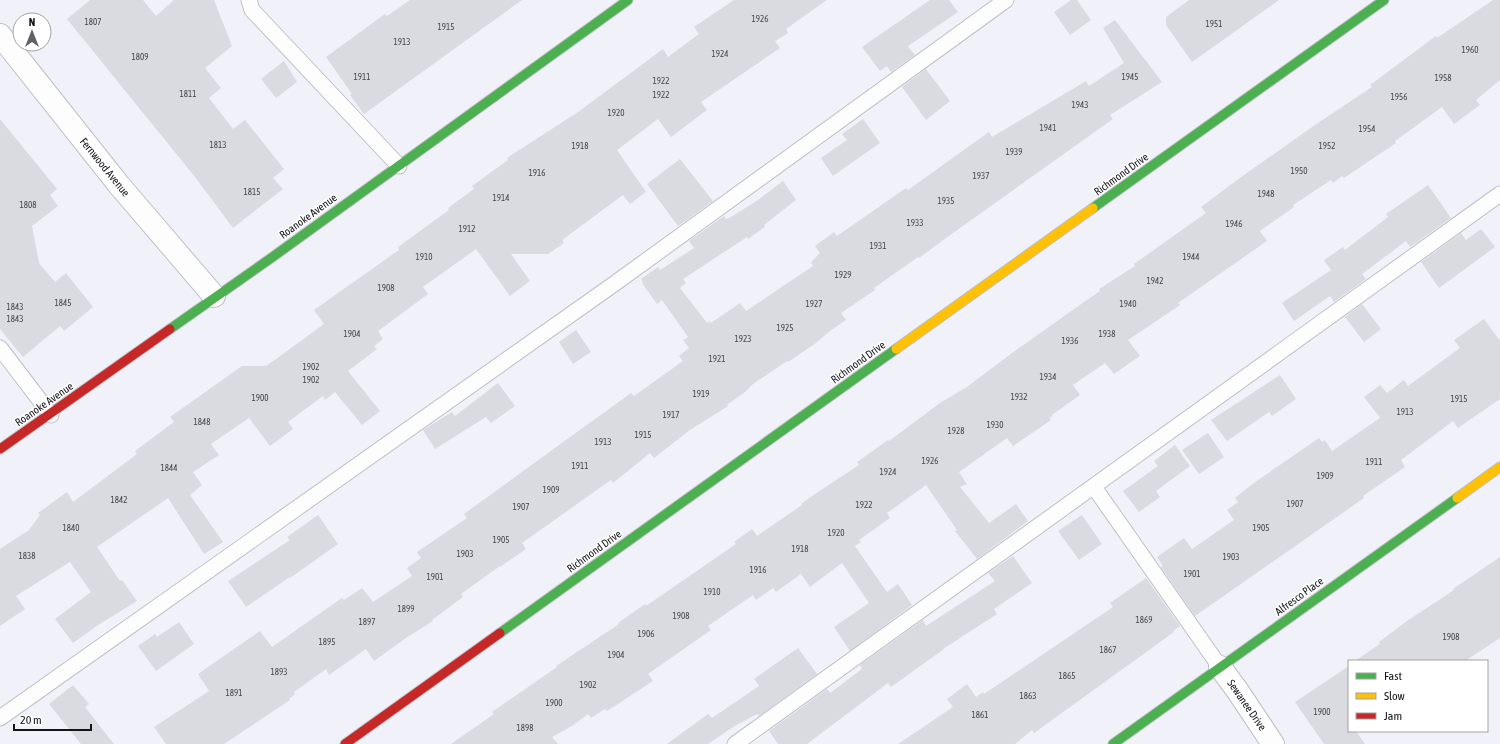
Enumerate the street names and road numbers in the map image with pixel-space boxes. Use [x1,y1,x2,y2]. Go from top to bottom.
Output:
street label: Fernwood Avenue [78,135,132,199]
street label: Richmond Drive [1092,150,1150,198]
street label: Roanoke Avenue [277,191,339,241]
street label: Richmond Drive [829,338,887,386]
street label: Roanoke Avenue [13,380,75,428]
street label: Richmond Drive [565,527,623,575]
street label: Alfresco Place [1273,574,1325,618]
street label: Sewanee Drive [1225,677,1269,733]

